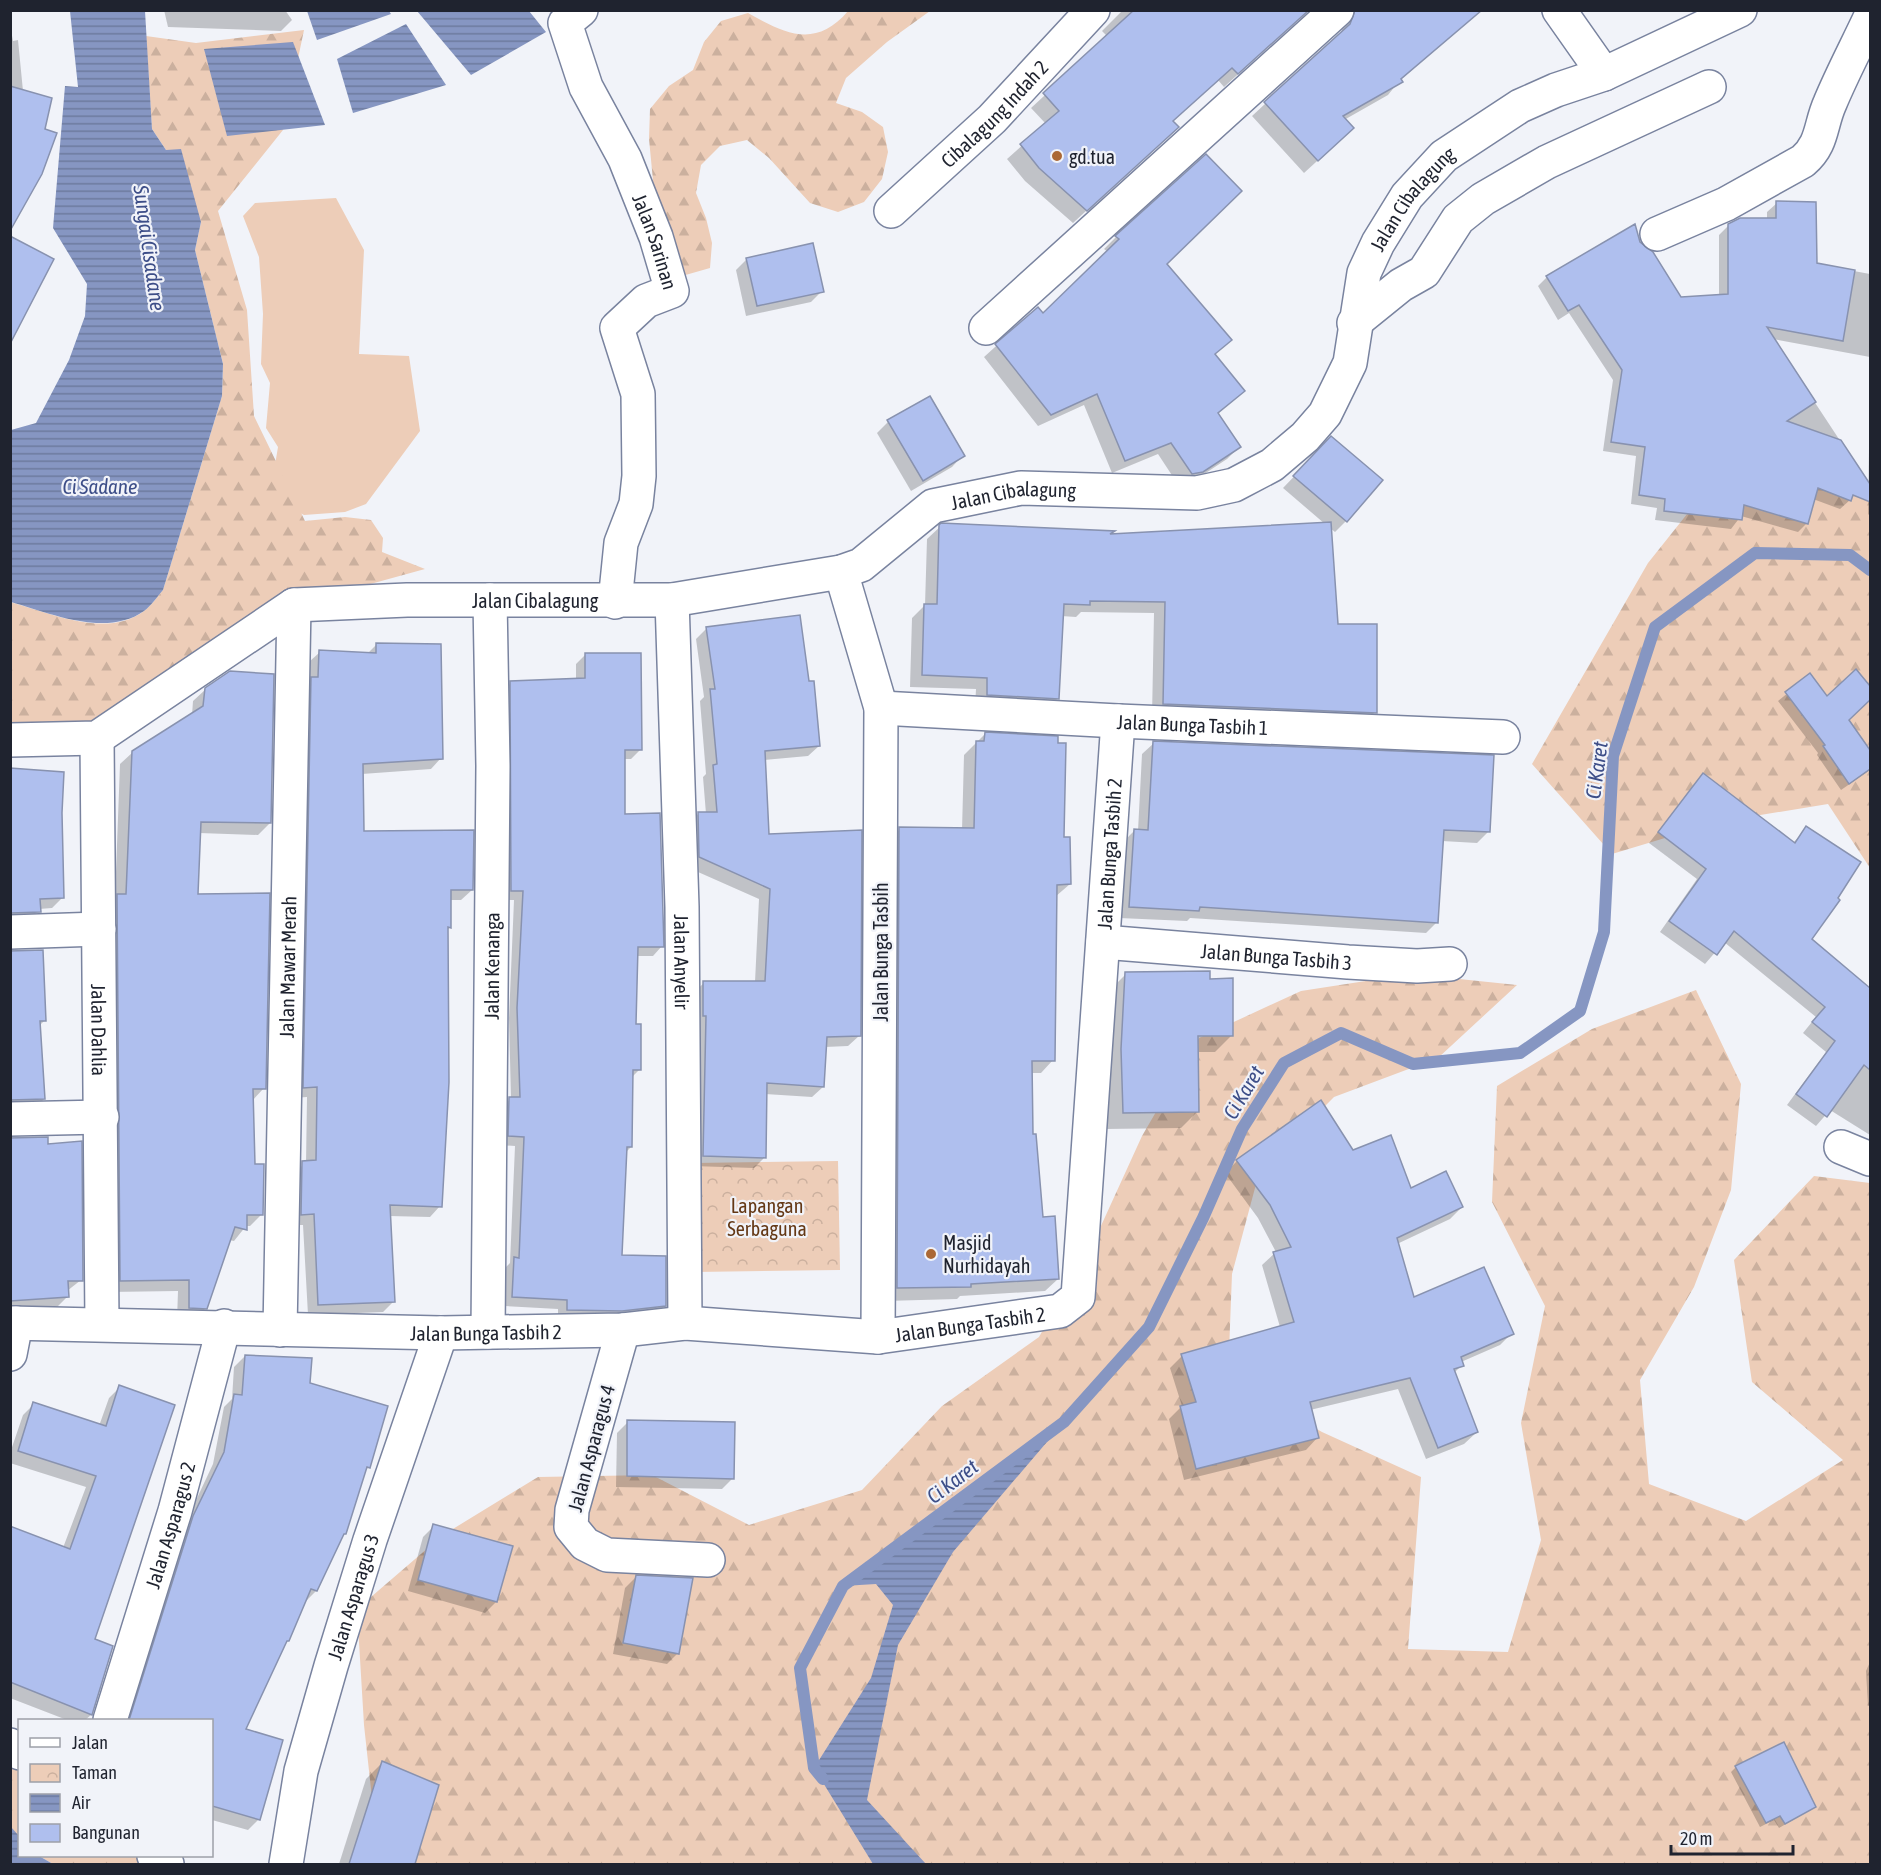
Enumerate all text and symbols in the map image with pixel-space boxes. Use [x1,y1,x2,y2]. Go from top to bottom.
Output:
street label: Cibalagung Indah 2 [936,55,1052,172]
street label: Jalan Cibalagung [1365,141,1459,254]
place label: gd.tua [1069,145,1115,168]
marker: gd.tua [1050,149,1064,163]
water label: Sungai Cisadane [129,182,171,313]
street label: Jalan Sarinan [628,190,682,292]
water label: Ci Sadane [62,474,138,498]
street label: Jalan Cibalagung [949,476,1077,514]
street label: Jalan Cibalagung [472,589,599,612]
street label: Jalan Bunga Tasbih 1 [1116,709,1269,739]
water label: Ci Karet [1580,740,1612,800]
street label: Jalan Bunga Tasbih 2 [1092,777,1126,930]
street label: Jalan Bunga Tasbih [869,882,892,1022]
street label: Jalan Mawar Merah [274,896,300,1038]
street label: Jalan Kenanga [479,912,503,1020]
street label: Jalan Anyelir [671,914,694,1011]
street label: Jalan Bunga Tasbih 3 [1200,939,1353,974]
street label: Jalan Dahlia [88,984,111,1076]
water label: Ci Karet [1218,1061,1268,1123]
park label: Lapangan Serbaguna [727,1194,807,1240]
place label: Masjid Nurhidayah [943,1231,1030,1277]
marker: Masjid Nurhidayah [924,1247,938,1261]
street label: Jalan Bunga Tasbih 2 [893,1302,1047,1346]
street label: Jalan Bunga Tasbih 2 [410,1320,562,1345]
street label: Jalan Asparagus 4 [563,1382,619,1514]
water label: Ci Karet [922,1454,982,1508]
street label: Jalan Asparagus 2 [140,1459,199,1591]
street label: Jalan Asparagus 3 [322,1531,383,1663]
legend [18,1719,213,1857]
text: Jalan [72,1732,108,1753]
text: Taman [72,1762,117,1783]
text: Air [72,1792,91,1813]
scale bar [1671,1818,1792,1856]
text: Bangunan [72,1822,140,1843]
text: 20 m [1680,1828,1712,1849]

